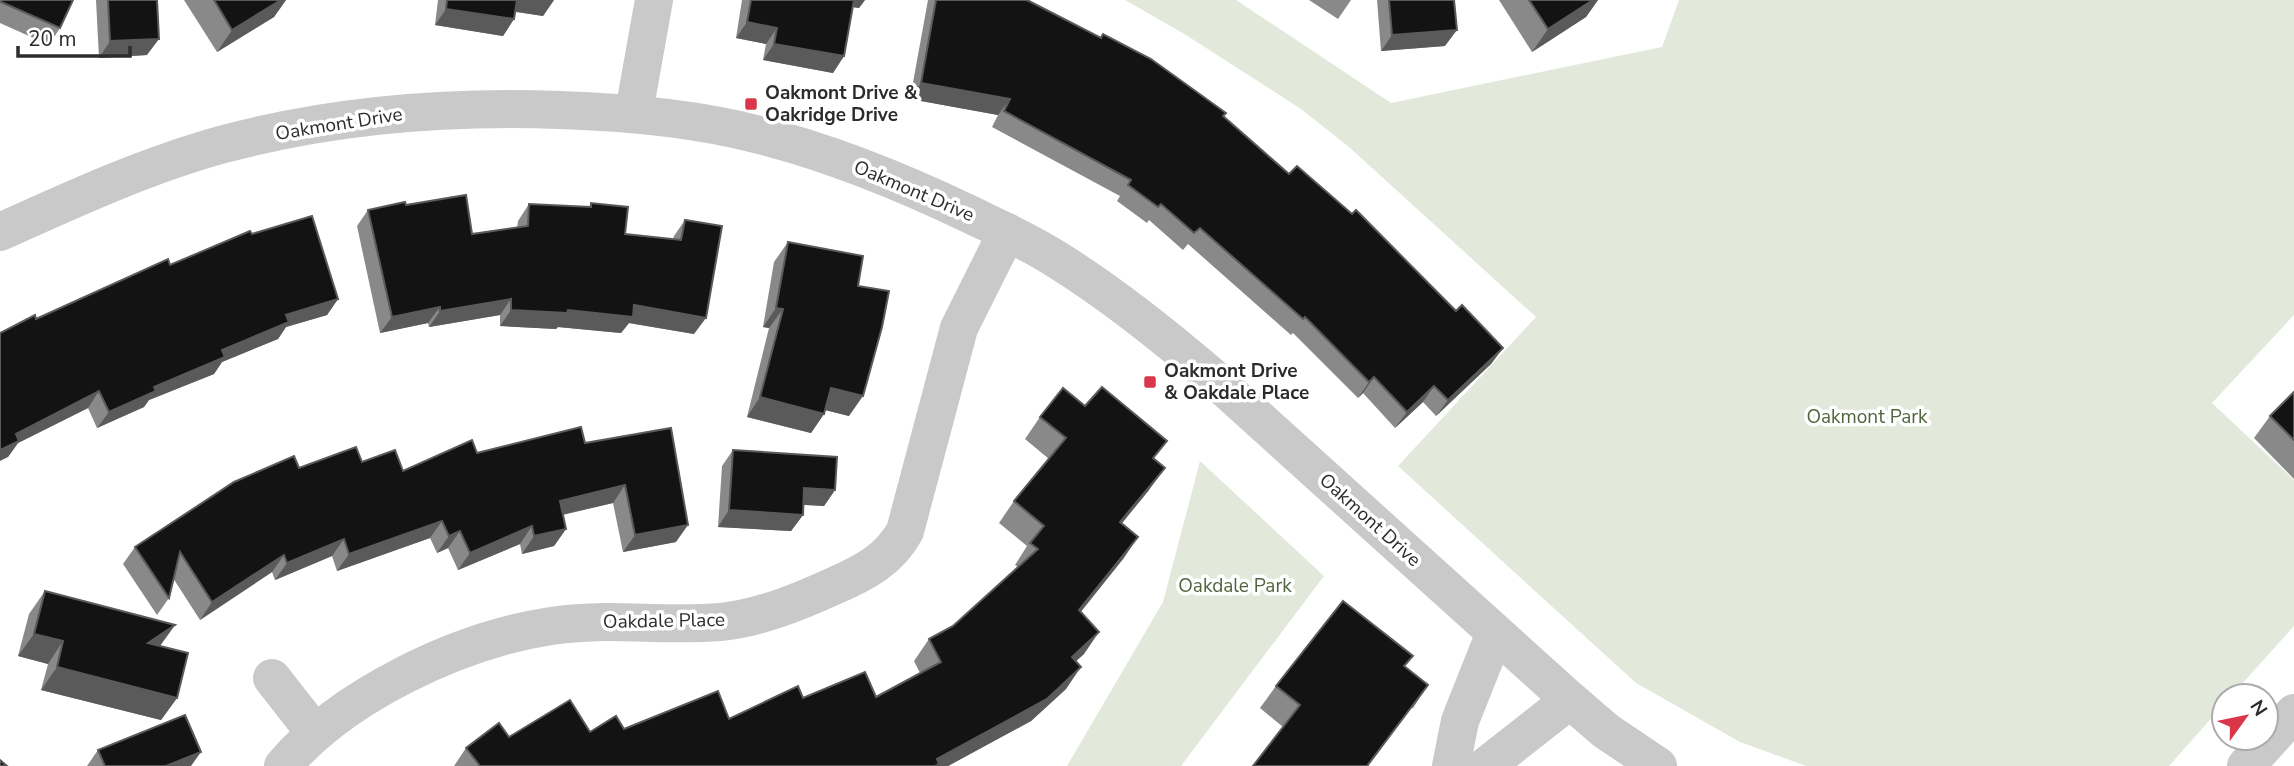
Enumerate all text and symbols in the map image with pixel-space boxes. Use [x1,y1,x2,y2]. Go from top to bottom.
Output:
scale bar [18,14,130,58]
text: 20 m [28,25,77,53]
place label: Oakmont Drive & Oakridge Drive [765,80,919,128]
marker: Oakmont Drive & Oakridge Drive [743,96,759,112]
street label: Oakmont Drive [274,101,404,147]
street label: Oakmont Drive [850,154,978,228]
place label: Oakmont Drive & Oakdale Place [1164,358,1309,406]
marker: Oakmont Drive & Oakdale Place [1142,374,1158,390]
park label: Oakmont Park [1806,404,1928,430]
street label: Oakmont Drive [1314,467,1426,573]
park label: Oakdale Park [1178,573,1292,599]
street label: Oakdale Place [603,607,725,635]
north arrow [2210,682,2280,752]
text: N [2244,695,2273,721]

